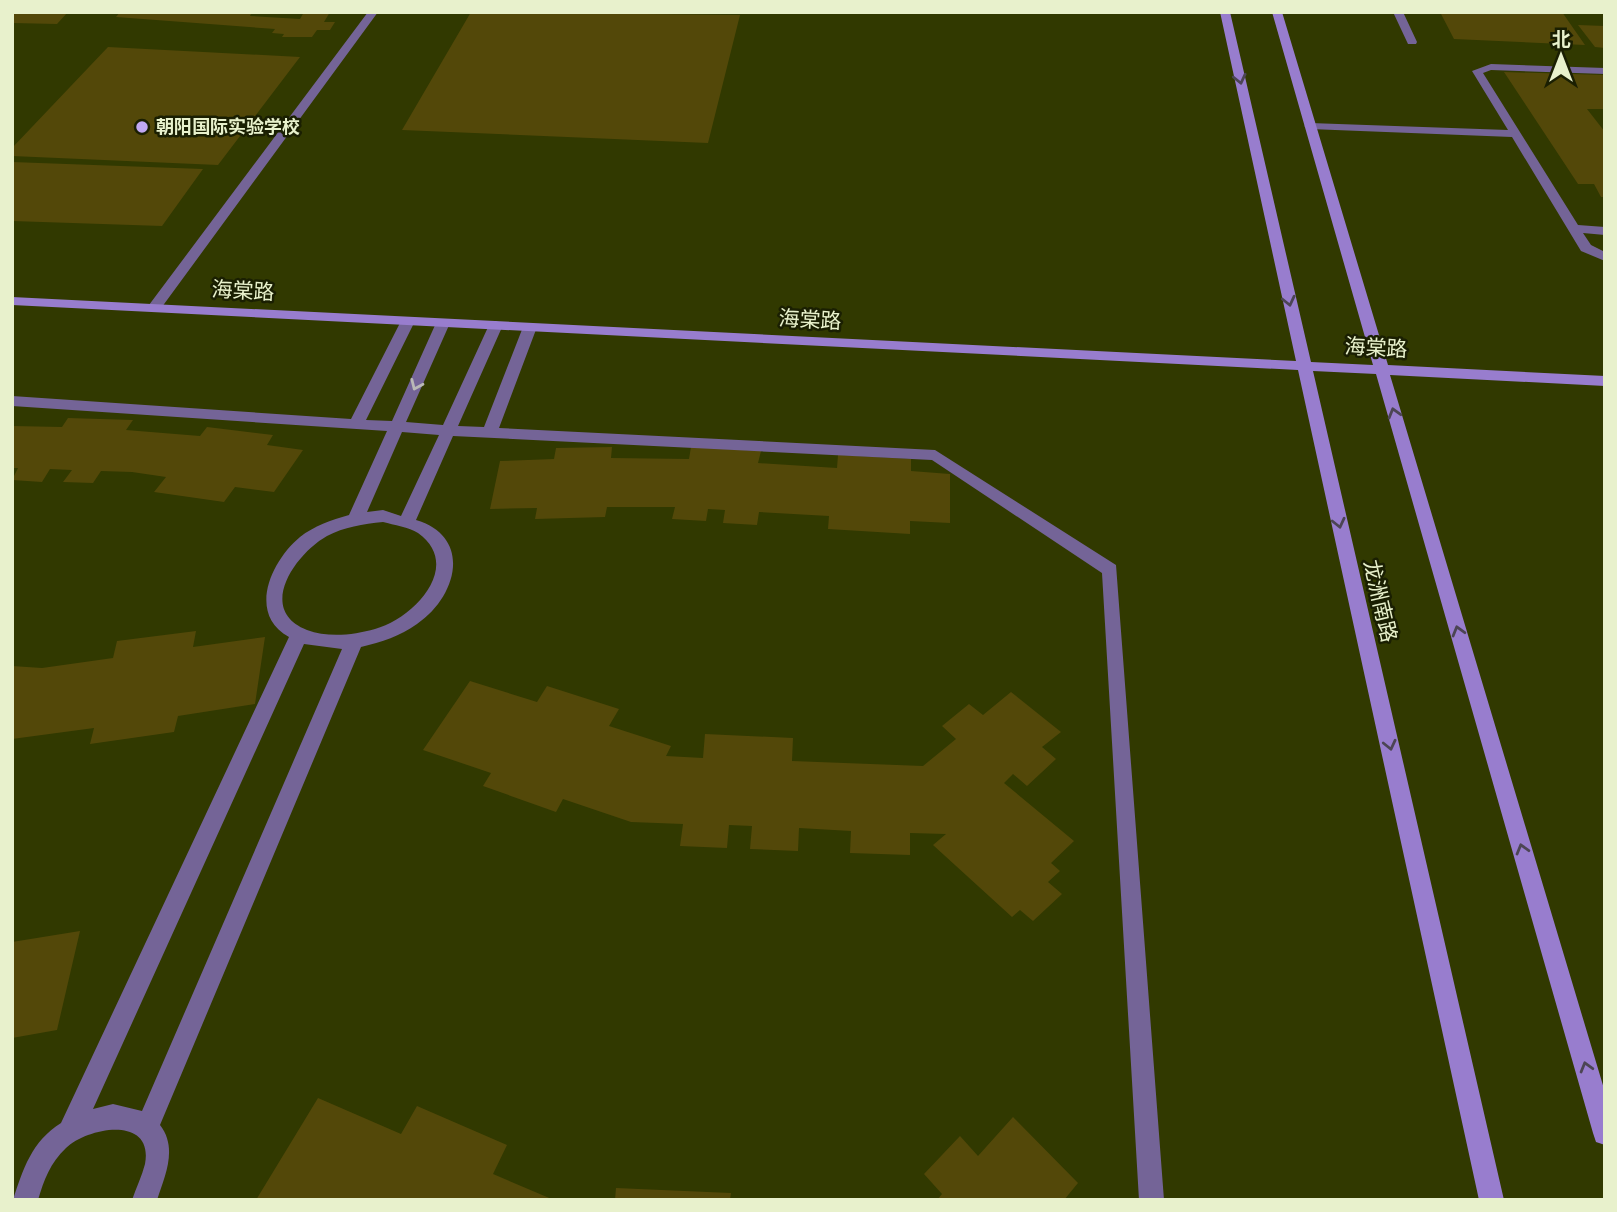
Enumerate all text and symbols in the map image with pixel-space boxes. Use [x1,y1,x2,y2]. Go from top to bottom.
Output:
north arrow [1526,21,1596,91]
text: 北 [1551,28,1571,51]
one-way arrow [1232,73,1246,85]
place label: 朝阳国际实验学校 [156,116,300,138]
marker: 朝阳国际实验学校 [134,119,150,135]
street label: 海棠路 [211,276,275,306]
one-way arrow [1281,295,1296,307]
street label: 海棠路 [778,305,842,335]
street label: 海棠路 [1344,333,1408,363]
one-way arrow [410,378,424,390]
one-way arrow [1387,407,1402,419]
one-way arrow [1331,517,1346,529]
street label: 龙洲南路 [1358,557,1402,645]
one-way arrow [1451,625,1466,637]
one-way arrow [1381,739,1396,751]
one-way arrow [1515,843,1530,855]
one-way arrow [1579,1062,1594,1074]

